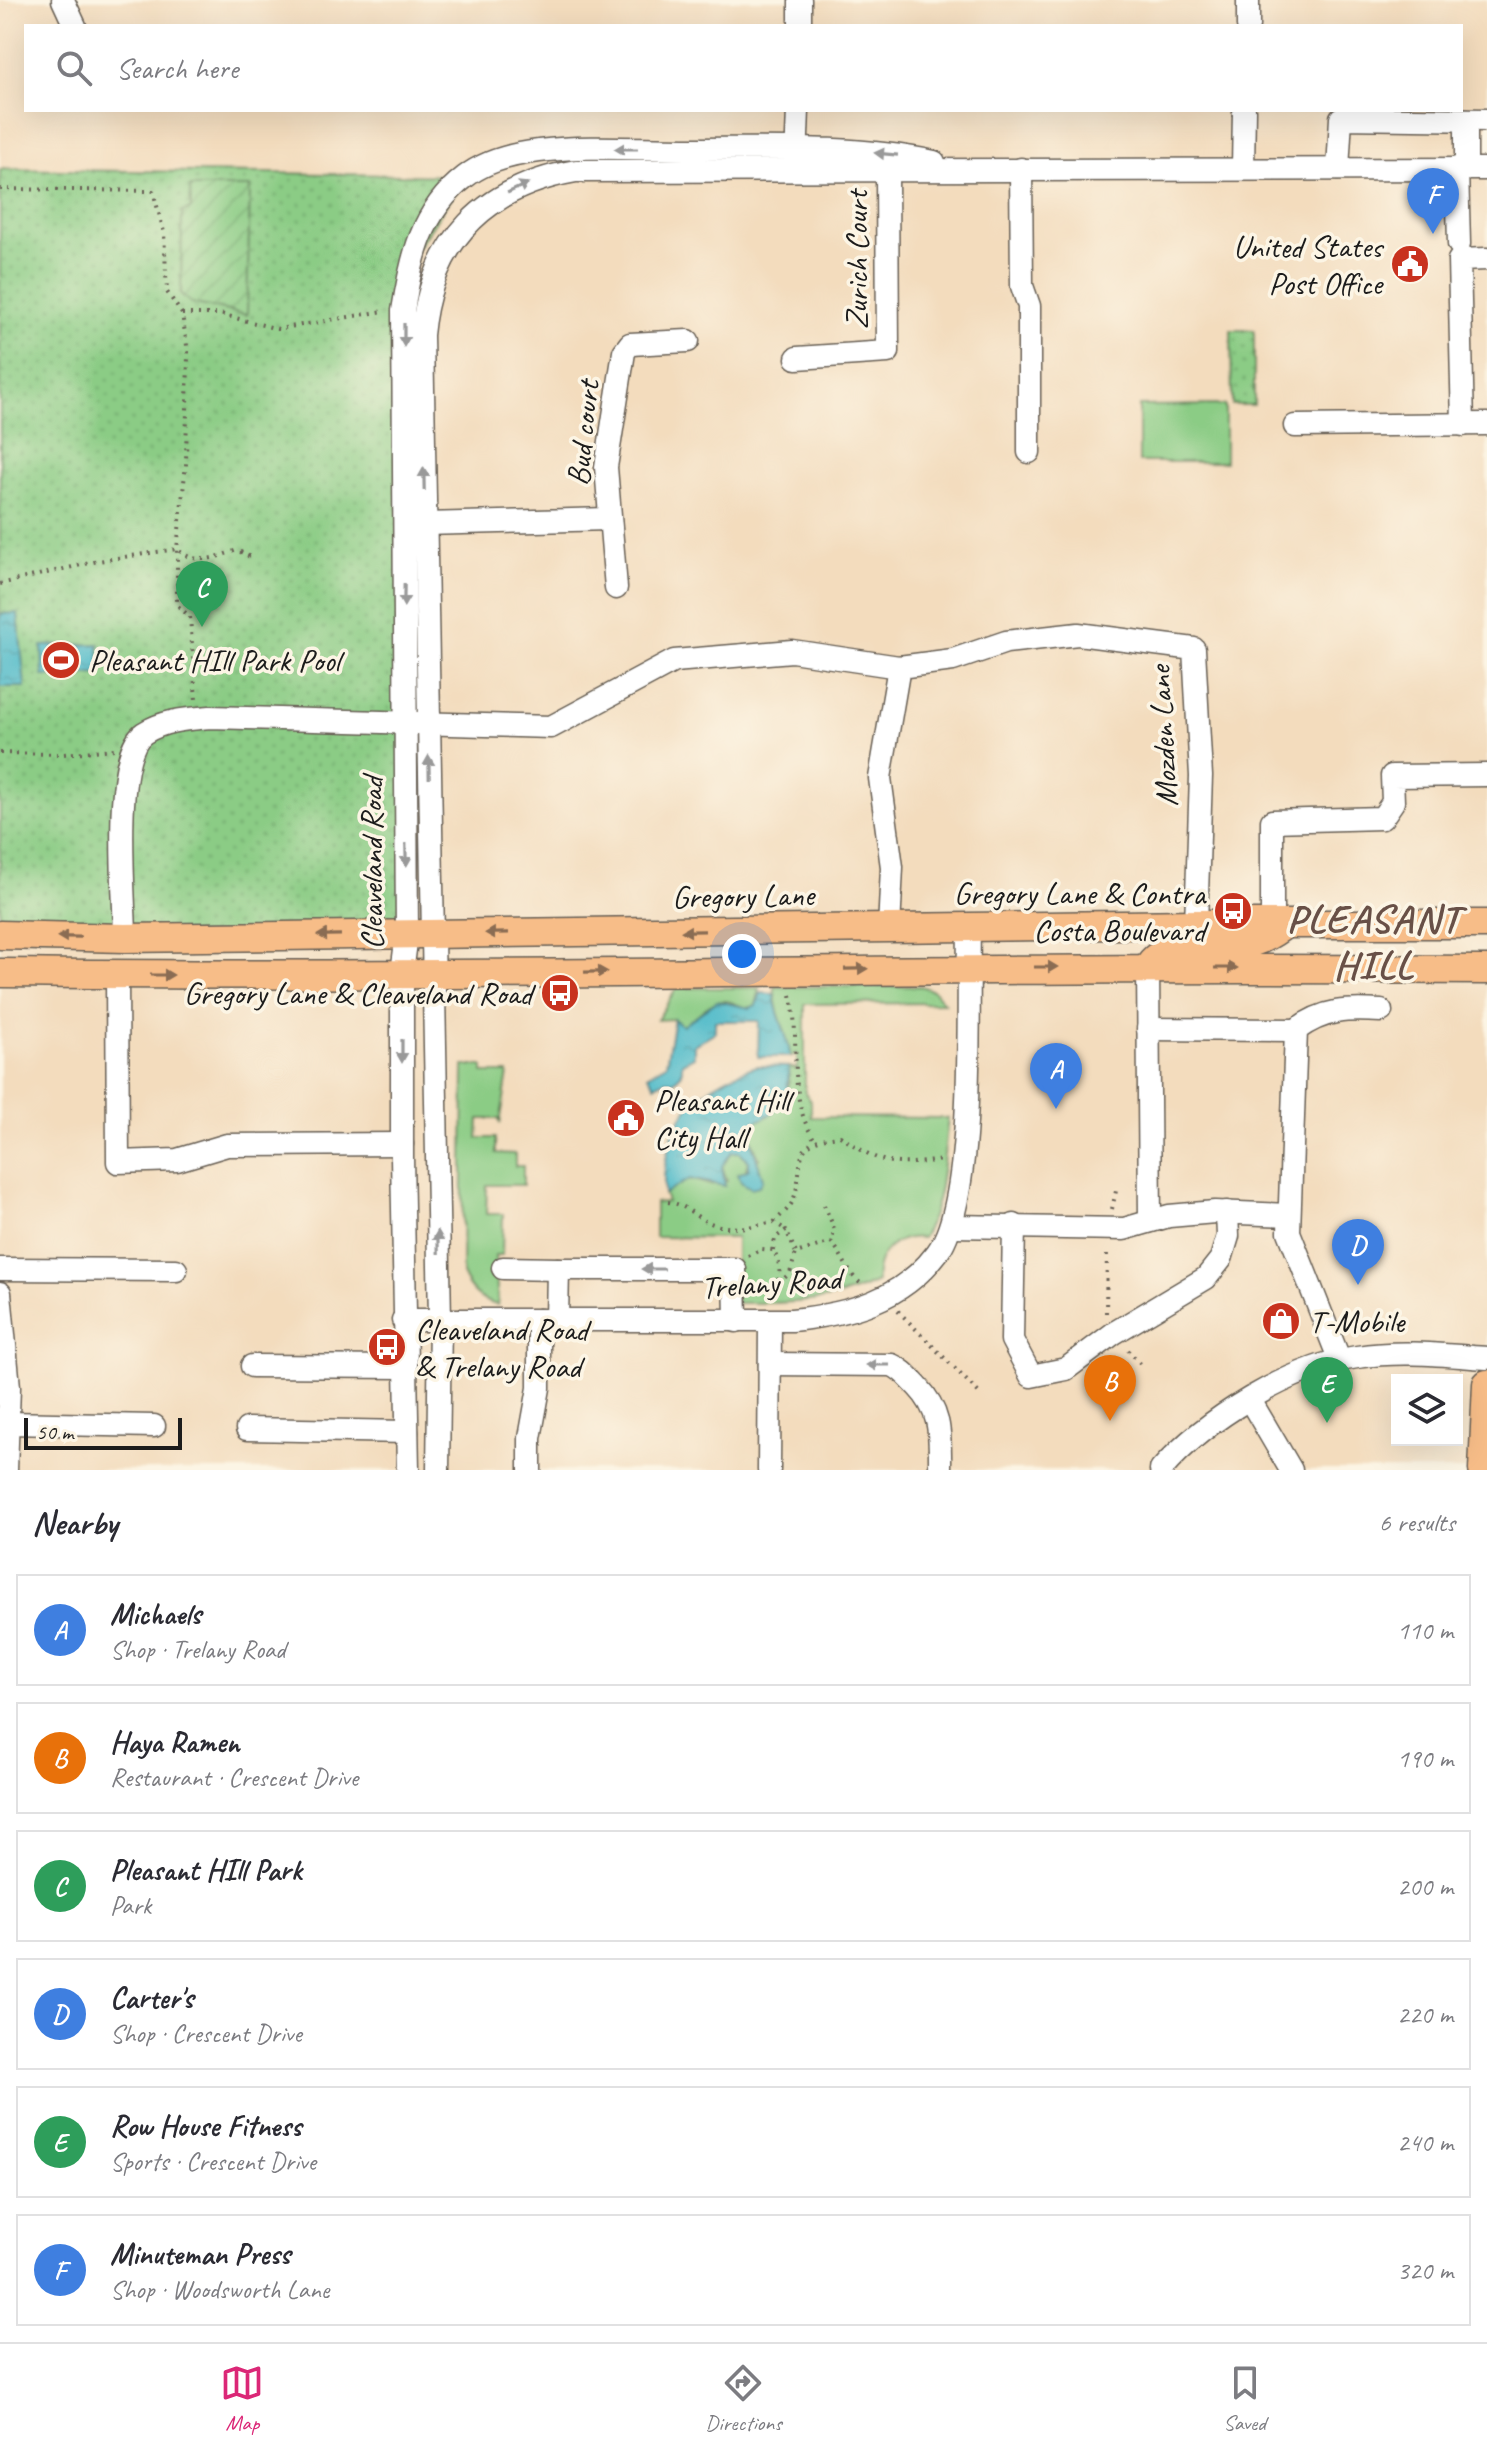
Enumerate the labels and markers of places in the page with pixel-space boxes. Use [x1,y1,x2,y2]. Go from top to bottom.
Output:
pin: F [1407,168,1459,234]
place label: United States Post Office [1233,226,1385,304]
public building icon: United States Post Office [1389,243,1431,285]
pin: C [176,561,228,627]
sports icon: Pleasant HIll Park Pool [40,639,82,681]
place label: Pleasant HIll Park Pool [89,640,345,681]
place label: Gregory Lane & Contra Costa Boulevard [954,873,1209,951]
bus stop icon: Gregory Lane & Contra Costa Boulevard [1212,890,1254,932]
bus stop icon: Gregory Lane & Cleaveland Road [539,972,581,1014]
place label: Gregory Lane & Cleaveland Road [184,973,536,1014]
pin: A [1030,1043,1082,1109]
place label: Pleasant Hill City Hall [654,1080,795,1158]
public building icon: Pleasant Hill City Hall [605,1097,647,1139]
pin: D [1332,1219,1384,1285]
shop icon: T-Mobile [1260,1300,1302,1342]
place label: T-Mobile [1309,1301,1407,1342]
place label: Cleaveland Road & Trelany Road [415,1309,592,1387]
bus stop icon: Cleaveland Road & Trelany Road [366,1326,408,1368]
pin: B [1084,1355,1136,1421]
pin: E [1301,1357,1353,1423]

